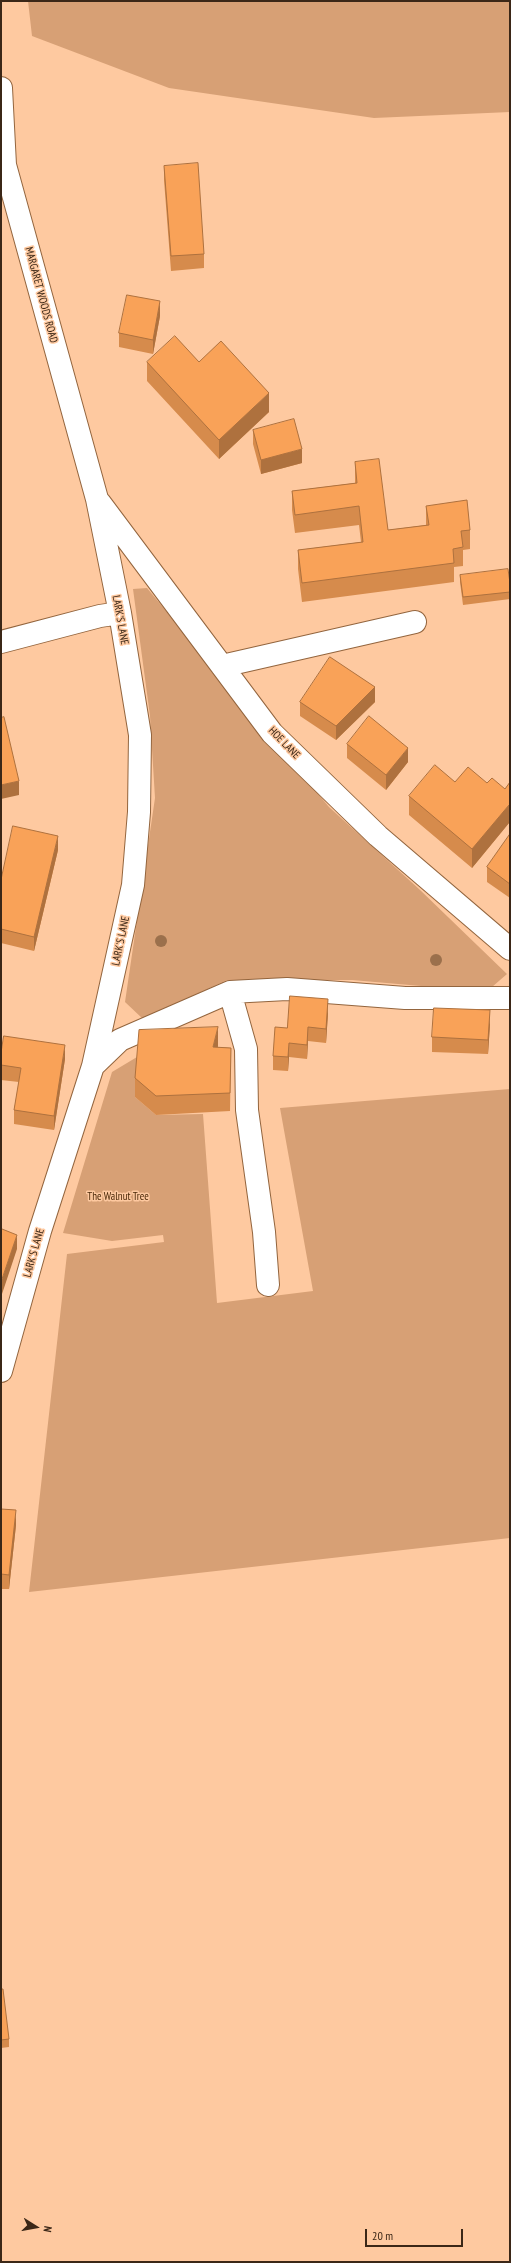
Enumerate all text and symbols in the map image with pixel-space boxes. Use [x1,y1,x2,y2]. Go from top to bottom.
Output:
street label: MARGARET WOODS ROAD [22,246,60,344]
street label: LARK'S LANE [109,594,131,646]
street label: HOE LANE [266,724,302,762]
street label: LARK'S LANE [109,915,133,967]
park label: The Walnut Tree [87,1190,149,1204]
street label: LARK'S LANE [21,1227,47,1279]
north arrow [16,2207,56,2247]
scale bar [367,2221,465,2247]
text: N [40,2225,55,2234]
text: 20 m [372,2228,393,2243]

